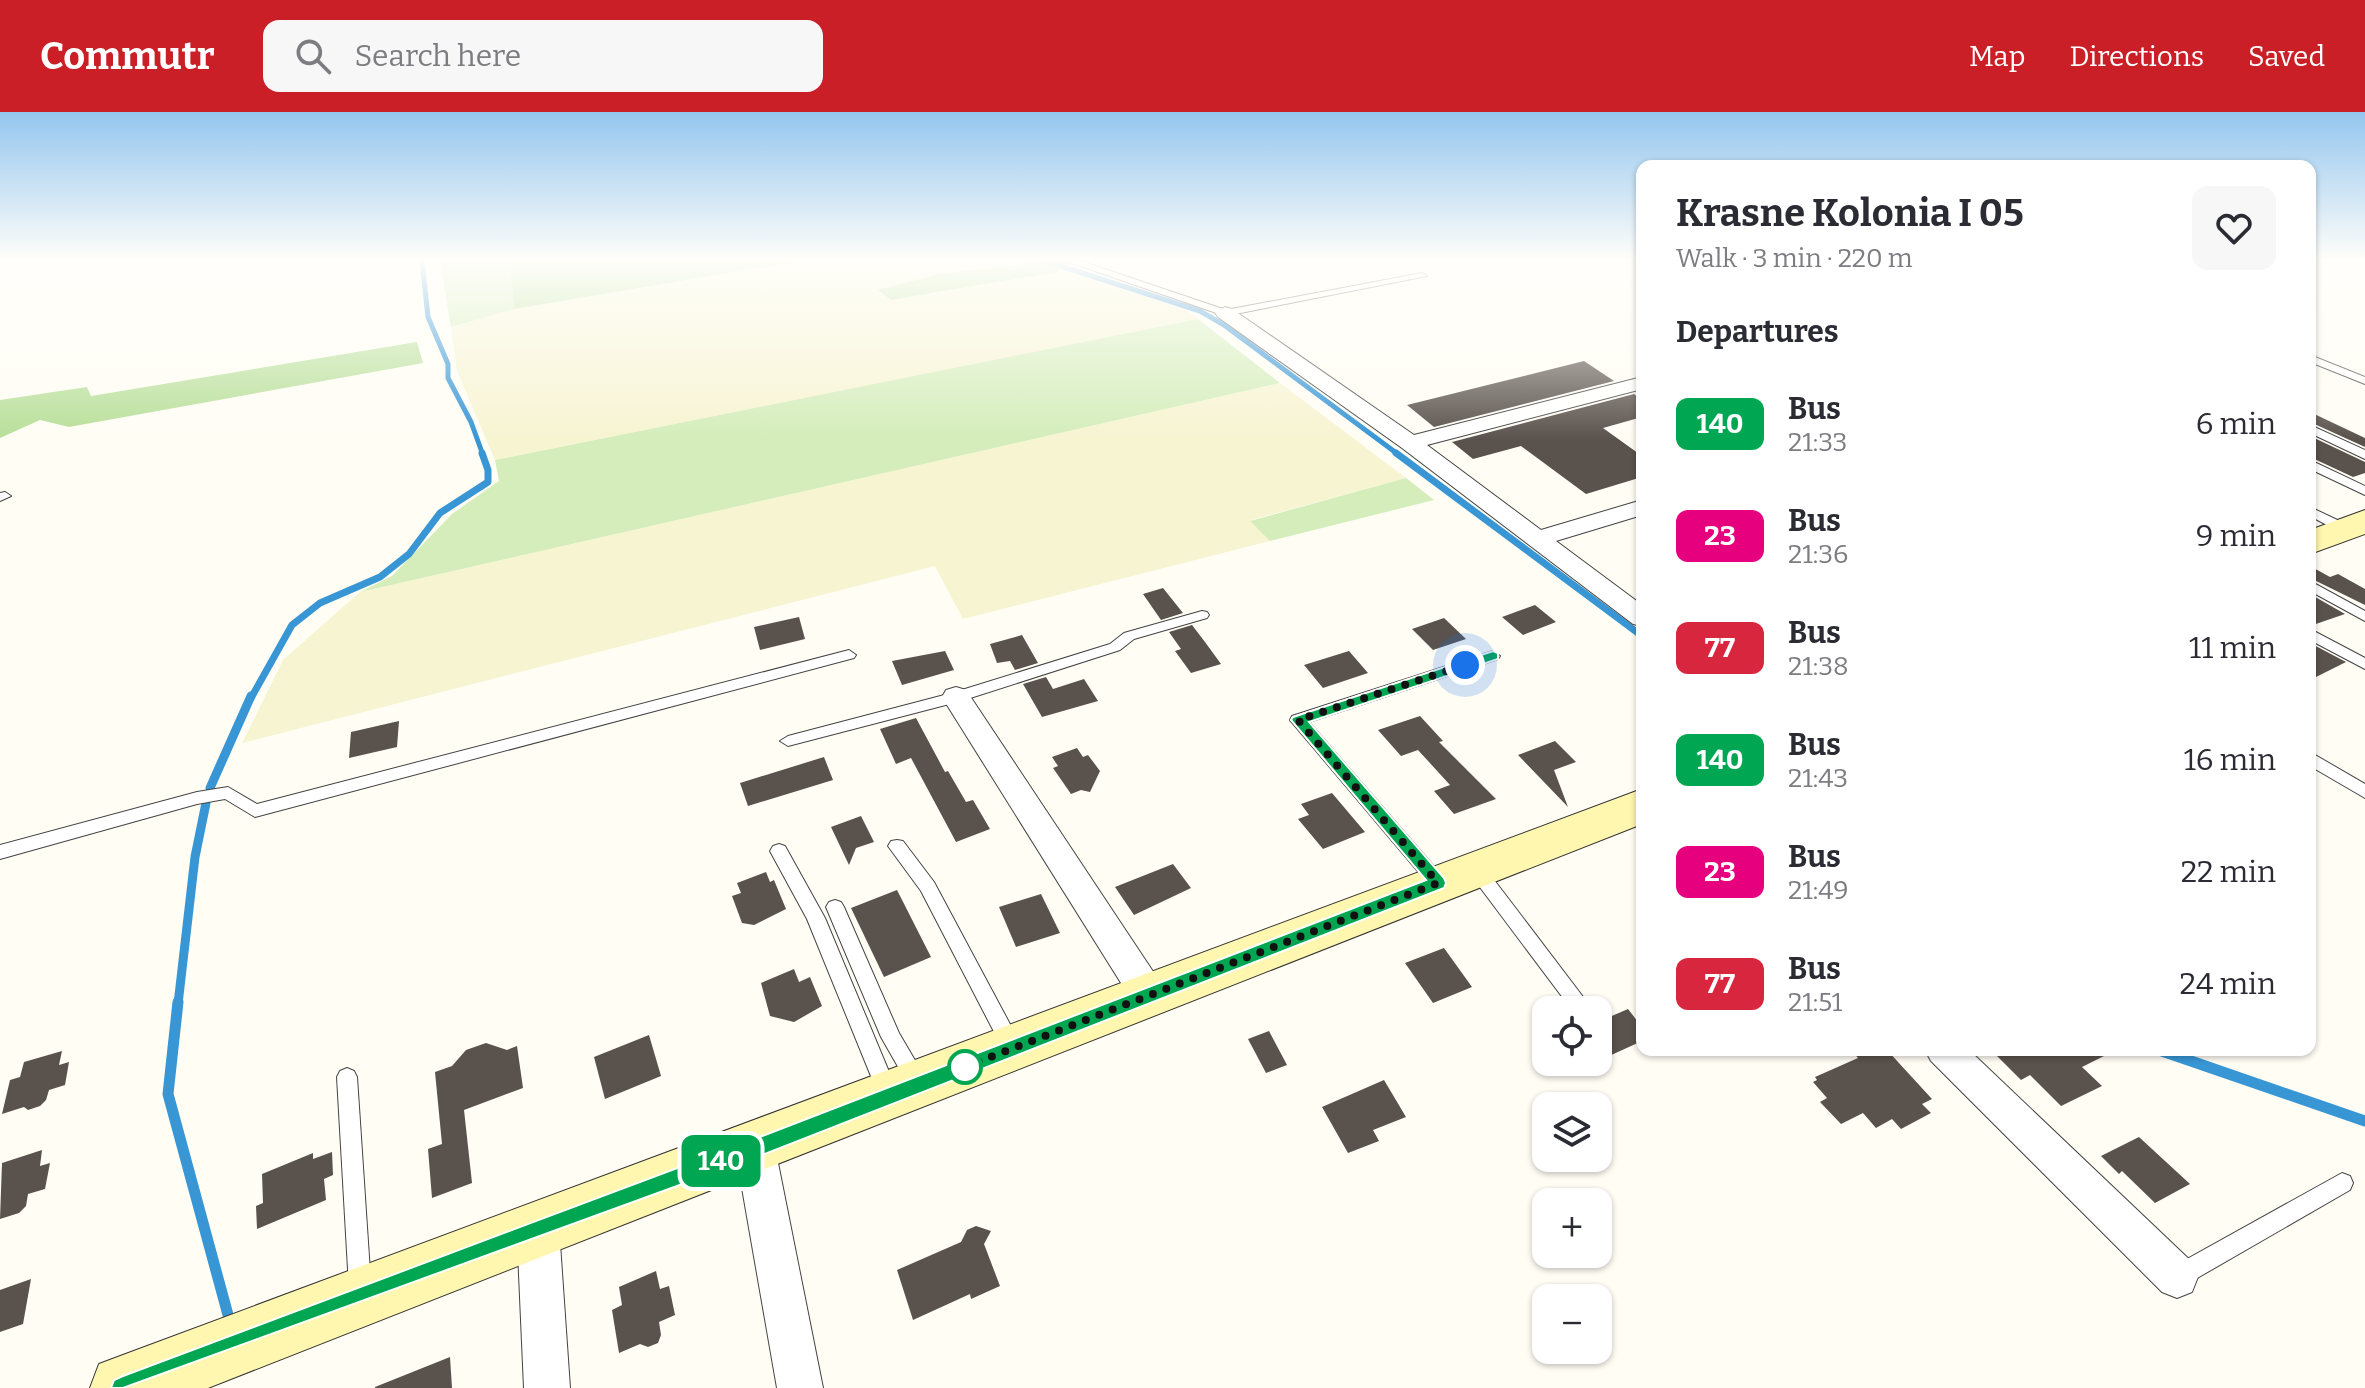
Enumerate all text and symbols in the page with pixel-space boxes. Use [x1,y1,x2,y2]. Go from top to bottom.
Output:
search box [263,20,823,92]
text: Commutr [40,33,215,79]
icon: search [291,34,335,78]
text: Search here [355,38,521,74]
text: Map [1969,40,2025,73]
text: Directions [2069,40,2204,73]
text: Saved [2248,40,2325,73]
button: heart [2192,186,2276,270]
text: Krasne Kolonia I 05 [1676,190,2024,236]
text: Walk · 3 min · 220 m [1676,243,1913,274]
text: Departures [1676,314,1839,350]
text: Bus [1788,391,1841,427]
text: 6 min [2196,406,2276,442]
text: 140 [1697,407,1743,440]
text: 21:33 [1788,427,1847,458]
text: Bus [1788,503,1841,539]
text: 9 min [2196,518,2276,554]
text: 23 [1704,519,1736,552]
text: 21:36 [1788,539,1848,570]
text: Bus [1788,615,1841,651]
text: 11 min [2189,630,2276,666]
text: 77 [1705,631,1735,664]
your location [1445,645,1485,685]
text: 21:38 [1788,651,1849,682]
text: Bus [1788,727,1841,763]
text: 16 min [2184,742,2276,778]
text: 140 [1697,743,1743,776]
text: 21:43 [1788,763,1848,794]
text: Bus [1788,839,1841,875]
text: 22 min [2181,854,2276,890]
text: 23 [1704,855,1736,888]
text: 21:49 [1788,875,1849,906]
text: Bus [1788,951,1841,987]
text: 24 min [2180,966,2276,1002]
text: 77 [1705,967,1735,1000]
text: 21:51 [1788,987,1842,1018]
map controls [1532,996,1612,1364]
button: locate [1532,996,1612,1076]
unlabelled marker [948,1050,982,1084]
button: layers [1532,1092,1612,1172]
line badge: 140 [675,1135,767,1187]
text: 140 [698,1144,744,1177]
button: + [1532,1188,1612,1268]
button: − [1532,1284,1612,1364]

